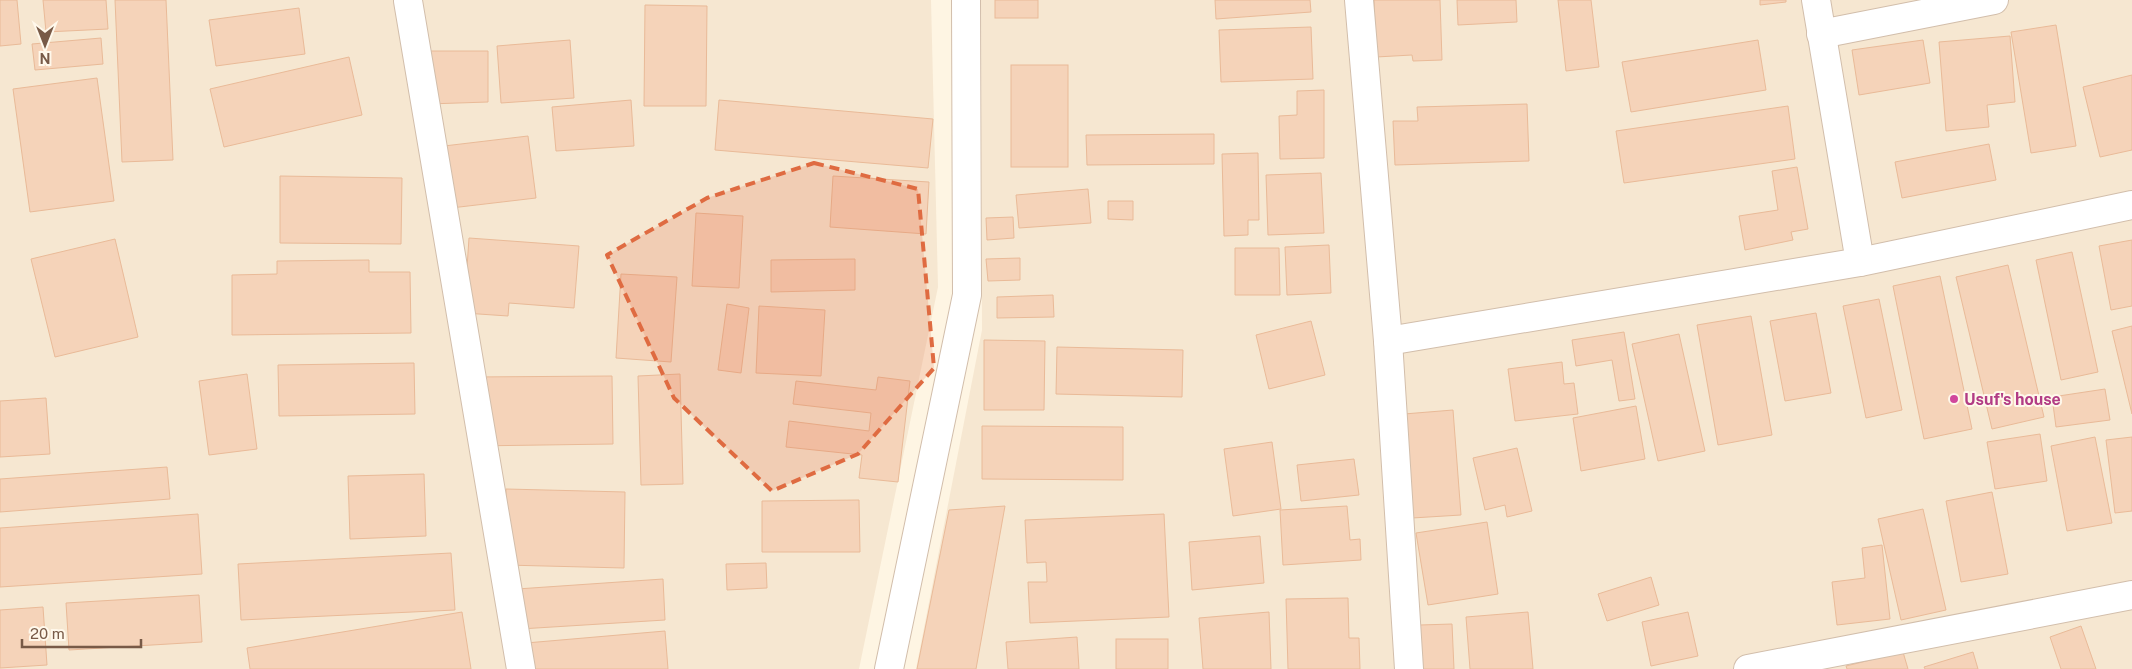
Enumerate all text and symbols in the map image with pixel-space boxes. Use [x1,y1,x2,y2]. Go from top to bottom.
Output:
north arrow [20,20,70,70]
text: N [40,50,50,66]
place label: Usuf's house [1964,390,2061,409]
marker: Usuf's house [1948,393,1960,405]
scale bar [22,616,141,648]
text: 20 m [30,625,65,642]

